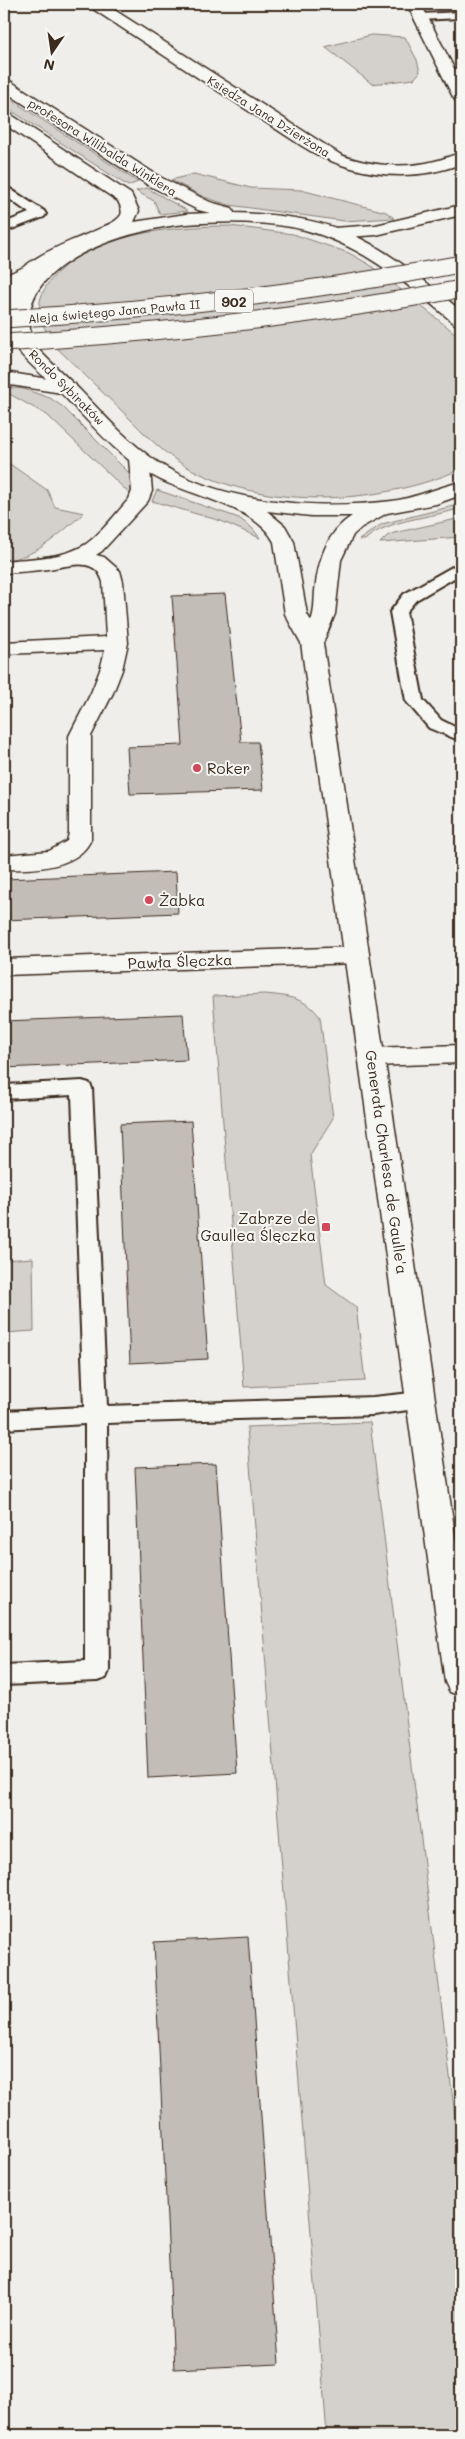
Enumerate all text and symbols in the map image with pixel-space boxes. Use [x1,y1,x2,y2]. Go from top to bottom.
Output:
north arrow [28,28,78,78]
text: N [42,55,56,76]
street label: Księdza Jana Dzierżona [205,72,333,160]
street label: profesora Wilibalda Winklera [26,95,180,199]
road number: 902 [215,290,253,312]
street label: Aleja świętego Jana Pawła II [27,296,201,326]
street label: Rondo Sybiraków [26,346,108,428]
place label: Roker [207,758,250,778]
marker: Roker [191,762,203,774]
place label: Żabka [159,890,205,910]
marker: Żabka [143,894,155,906]
street label: Pawła Ślęczka [127,949,233,973]
street label: Generała Charlesa de Gaulle'a [361,1049,413,1275]
place label: Zabrze de Gaullea Ślęczka [200,1208,316,1245]
marker: Zabrze de Gaullea Ślęczka [320,1221,332,1233]

